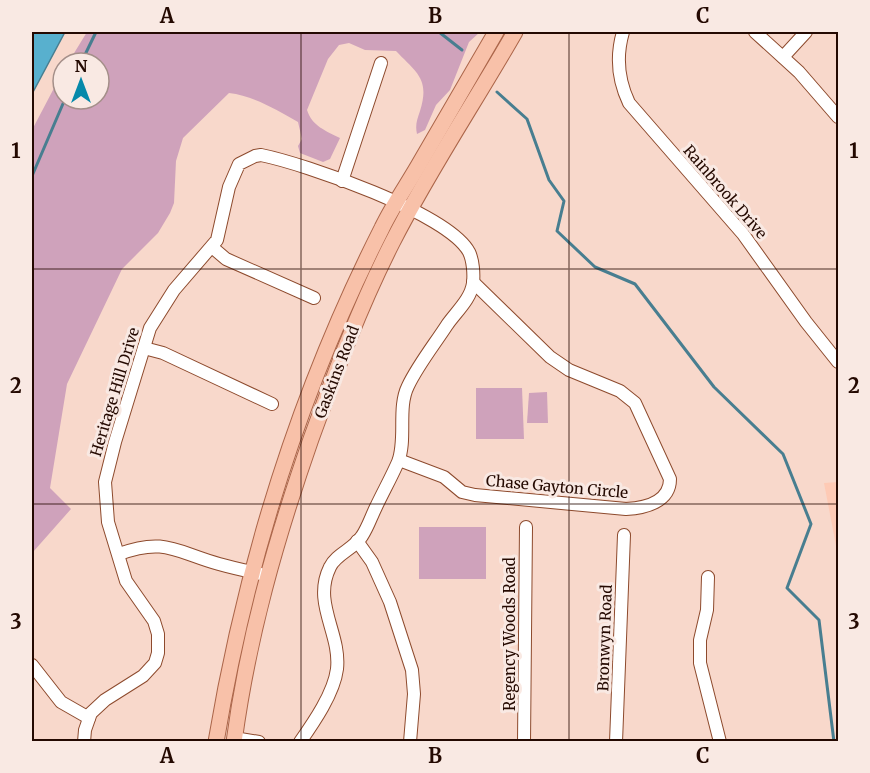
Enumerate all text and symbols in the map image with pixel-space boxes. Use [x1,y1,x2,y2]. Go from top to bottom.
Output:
text: A [159,3,175,28]
text: B [428,3,442,28]
text: C [696,3,710,28]
north arrow [51,51,111,111]
text: N [75,56,88,76]
text: 1 [11,138,21,163]
text: 1 [849,138,859,163]
street label: Rainbrook Drive [679,141,771,243]
street label: Gaskins Road [310,323,363,421]
street label: Heritage Hill Drive [86,325,143,459]
text: 2 [10,373,22,398]
text: 2 [848,373,860,398]
street label: Chase Gayton Circle [485,471,629,502]
street label: Regency Woods Road [500,557,519,711]
street label: Bronwyn Road [593,584,616,692]
text: 3 [10,609,22,634]
text: 3 [848,609,860,634]
text: A [159,743,175,768]
text: B [428,743,442,768]
text: C [696,743,710,768]

